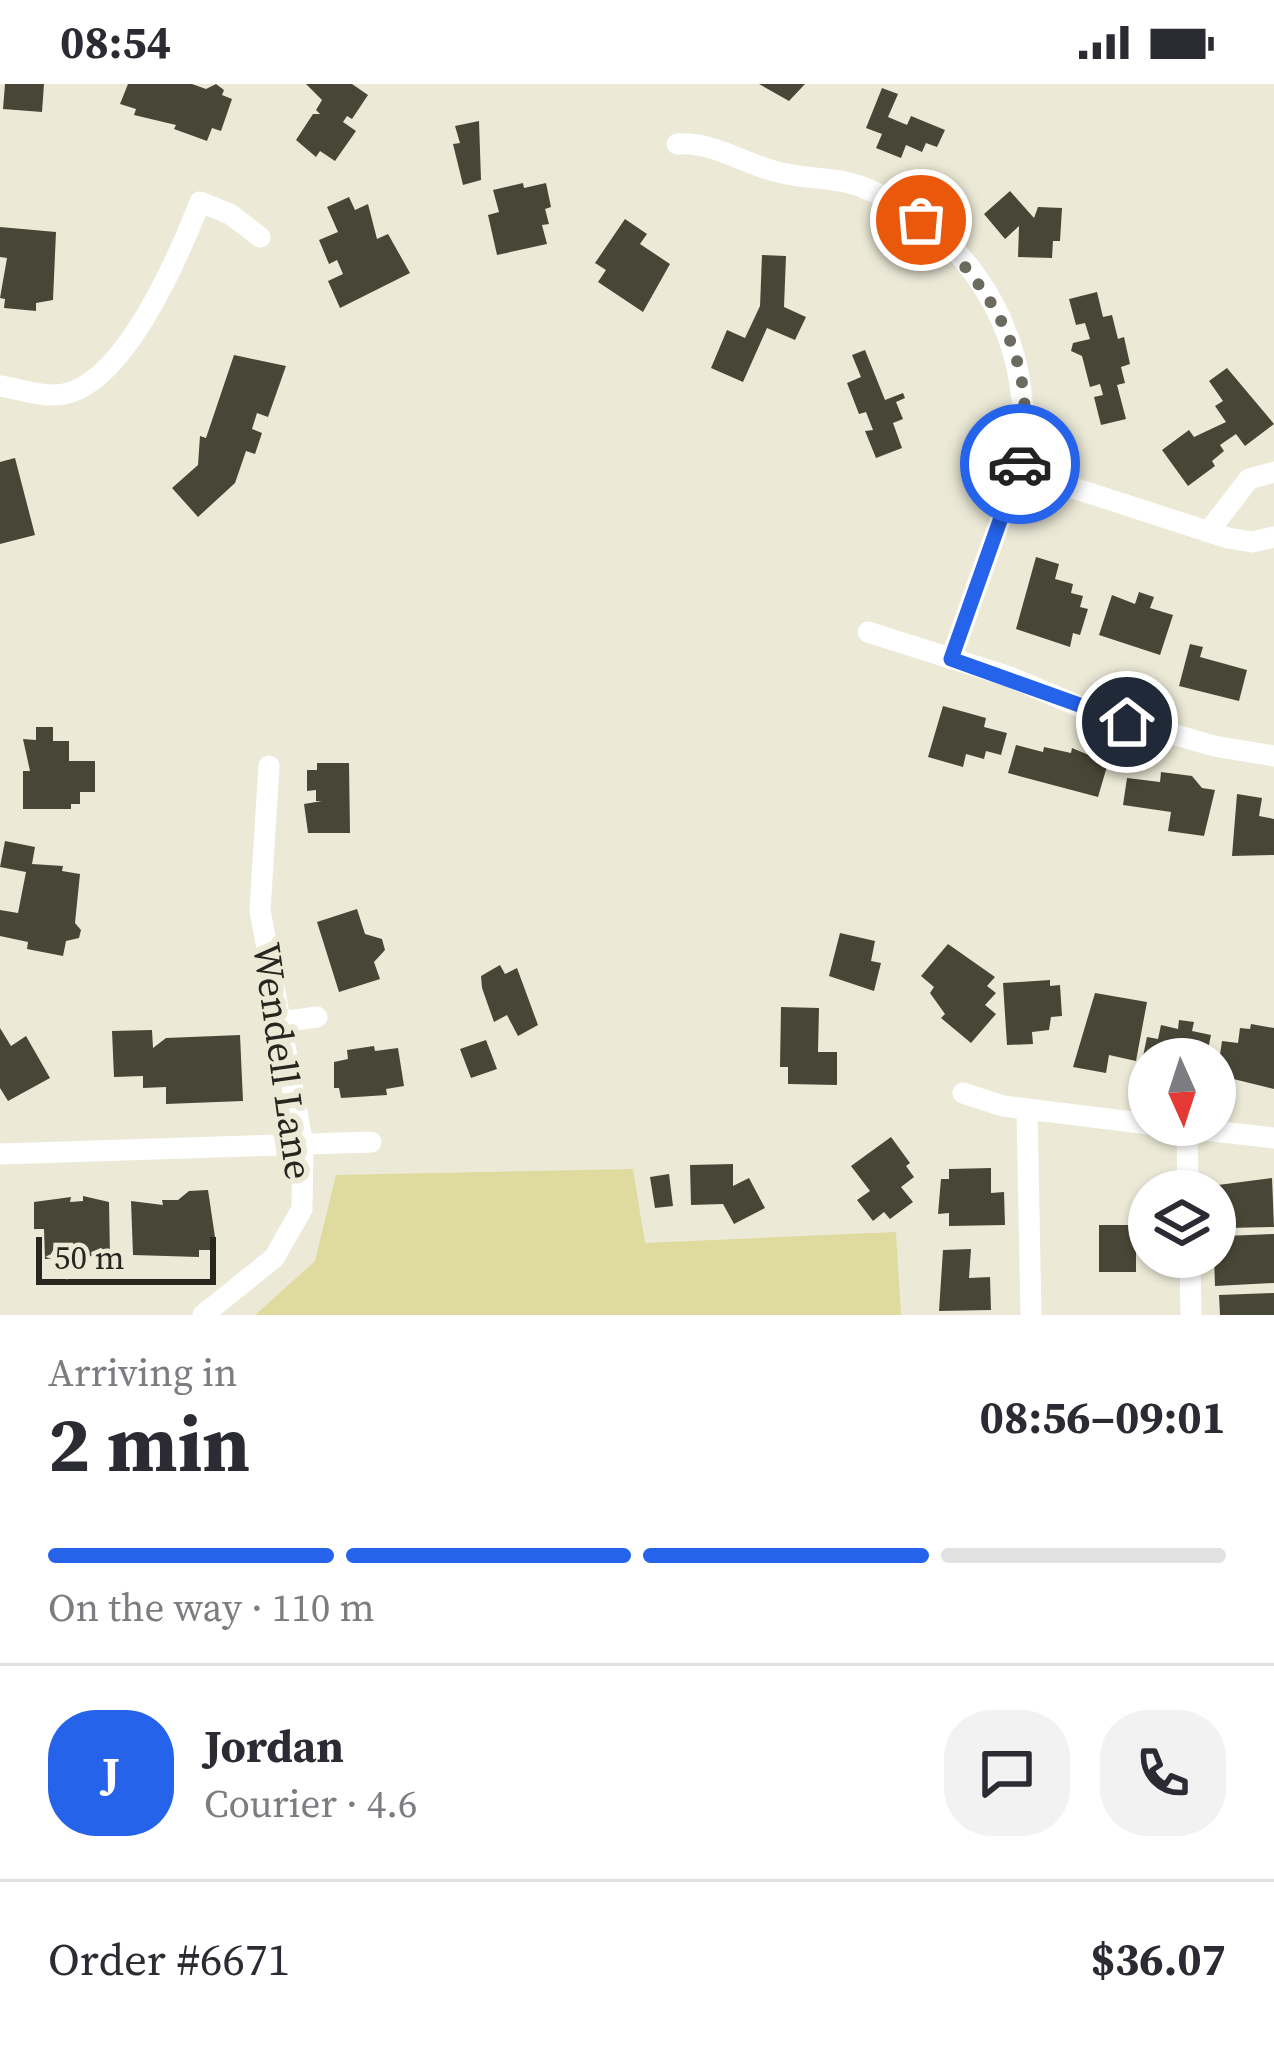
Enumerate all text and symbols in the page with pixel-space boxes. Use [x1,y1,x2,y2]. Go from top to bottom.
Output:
text: 08:54 [60,11,171,73]
pin [870,169,972,271]
icon: bag [888,187,954,253]
courier [960,404,1080,524]
icon: car [987,431,1053,497]
pin [1076,671,1178,773]
icon: home [1094,689,1160,755]
street label: Wendell Lane [240,939,326,1183]
north arrow [1128,1038,1236,1146]
map controls [1128,1038,1236,1278]
button: layers [1128,1170,1236,1278]
scale bar [36,1231,216,1284]
text: 50 m [54,1235,124,1280]
text: Arriving in [48,1346,237,1399]
text: 08:56–09:01 [980,1386,1226,1448]
text: 2 min [48,1390,250,1497]
text: On the way · 110 m [48,1581,375,1634]
button: chat [944,1710,1070,1836]
button: phone [1100,1710,1226,1836]
text: Jordan [204,1715,344,1777]
text: J [102,1742,120,1804]
text: Courier · 4.6 [204,1777,417,1830]
text: Order #6671 [48,1928,290,1990]
text: $36.07 [1091,1928,1226,1990]

